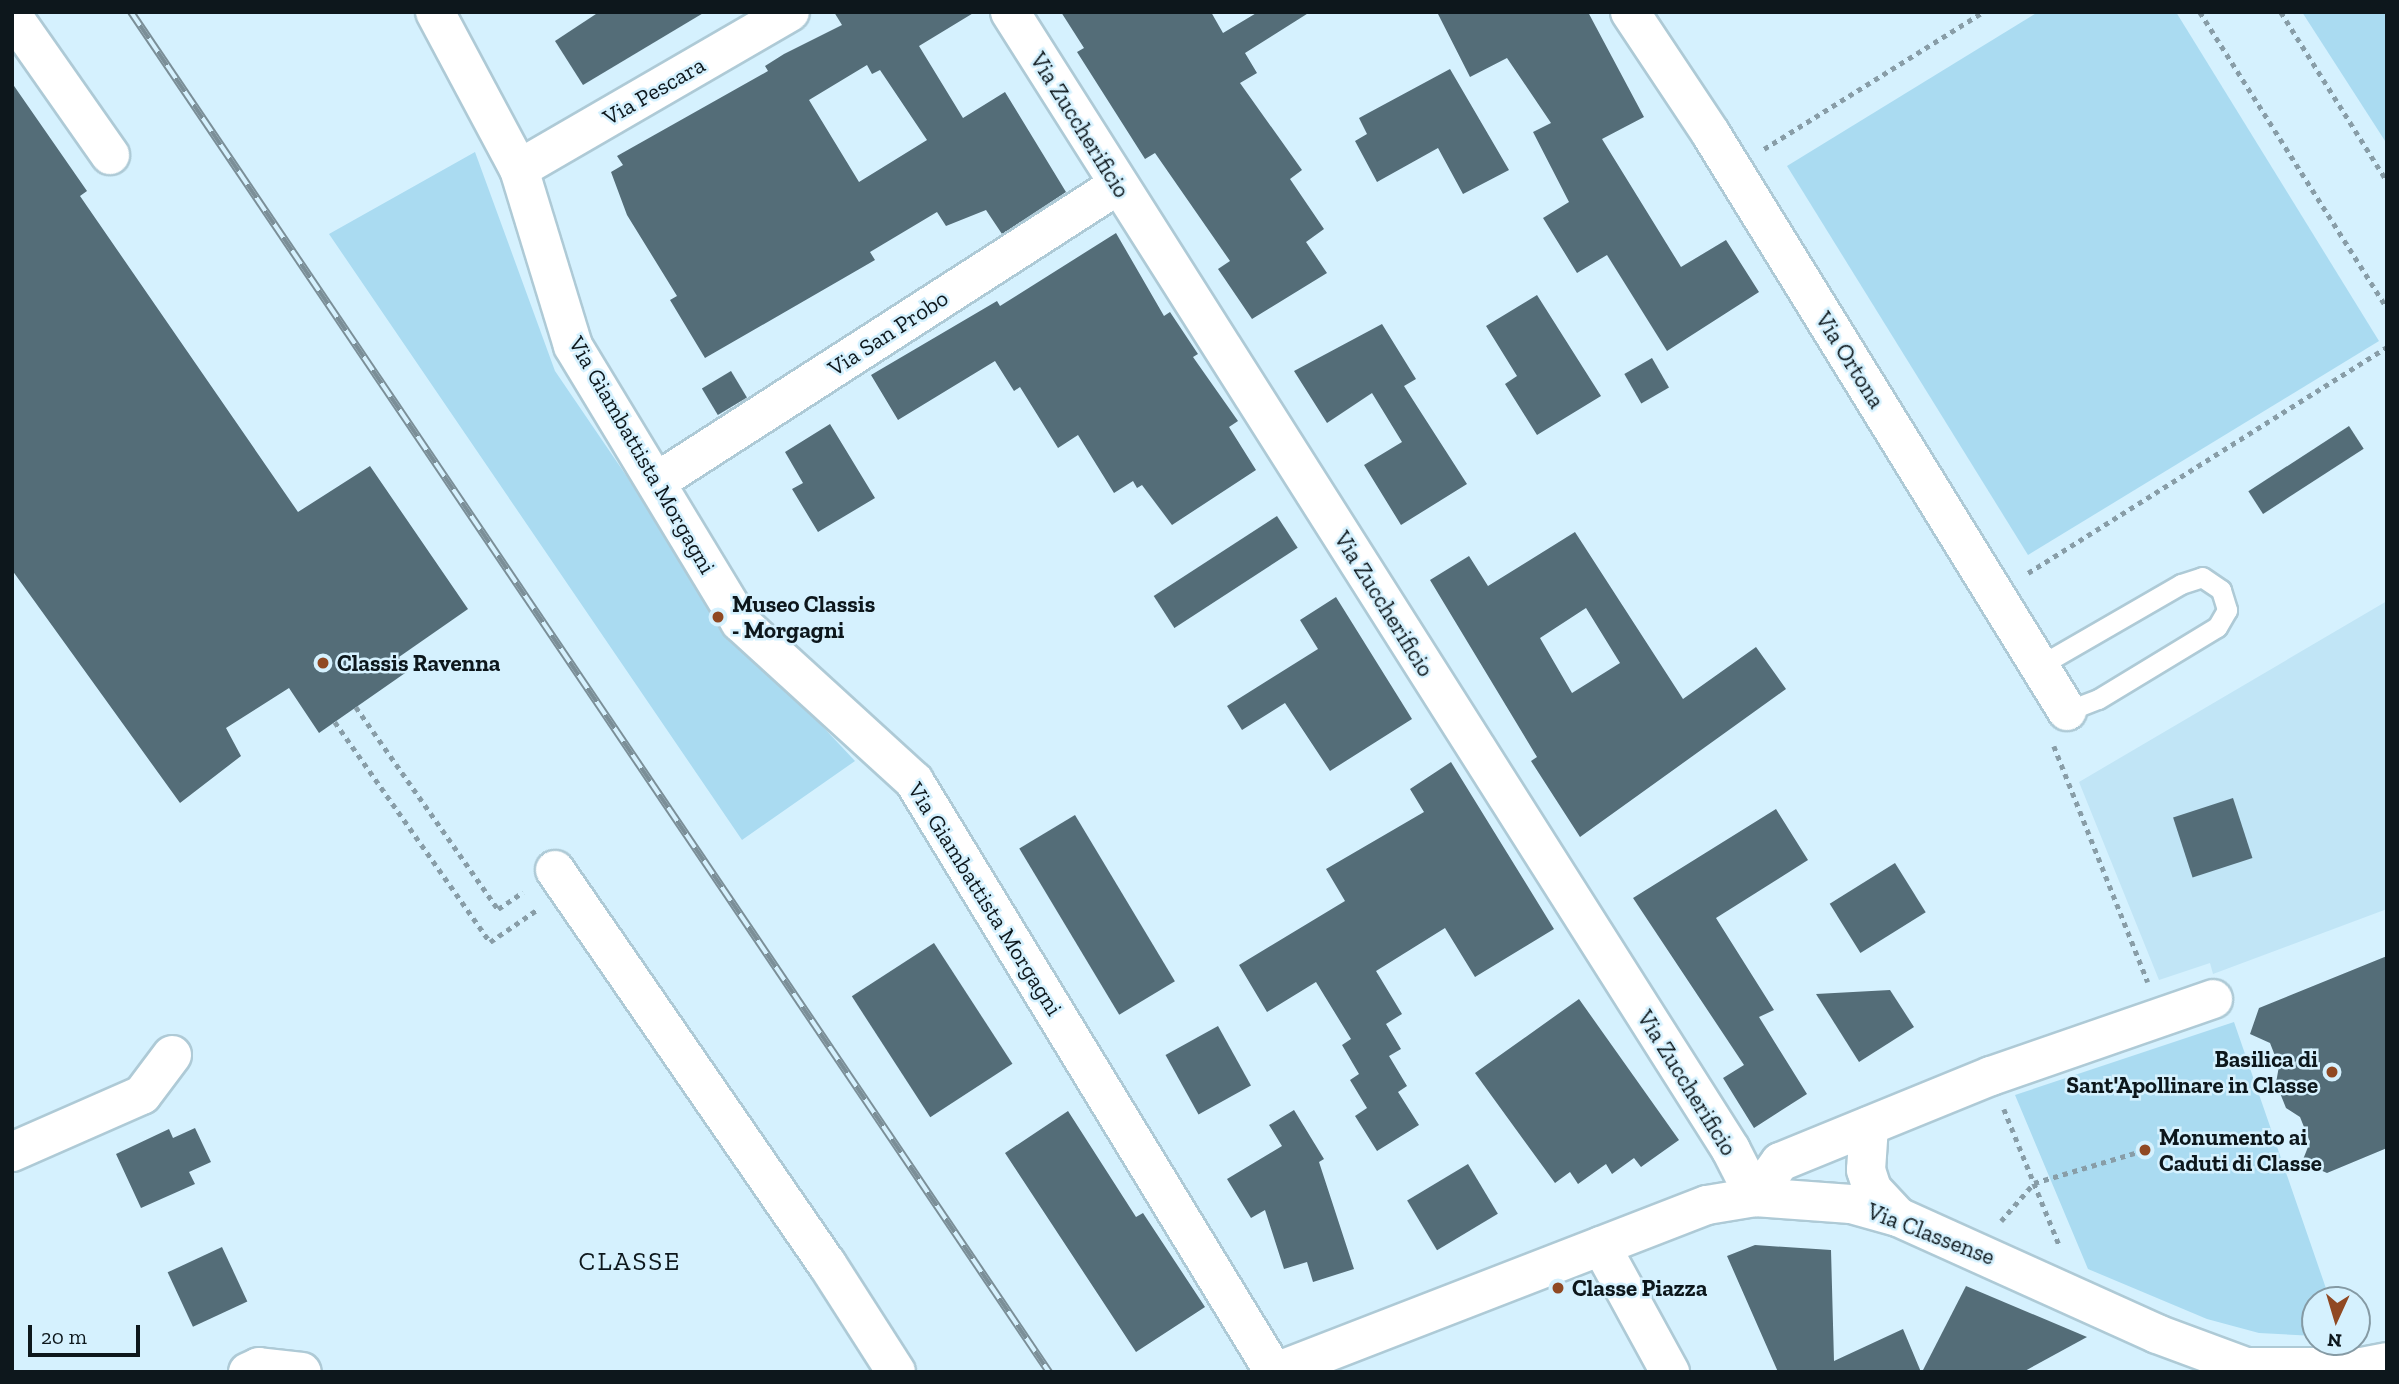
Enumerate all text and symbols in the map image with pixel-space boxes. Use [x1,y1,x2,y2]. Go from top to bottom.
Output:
street label: Via Zuccherificio [1024,47,1136,203]
street label: Via Pescara [598,51,710,131]
street label: Via San Probo [823,284,953,382]
street label: Via Ortona [1810,307,1890,413]
street label: Via Giambattista Morgagni [563,331,721,579]
street label: Via Zuccherificio [1328,526,1440,682]
place label: Museo Classis - Morgagni [732,590,875,644]
marker: Museo Classis - Morgagni [710,609,726,625]
place label: Classis Ravenna [337,649,501,677]
marker: Classis Ravenna [315,655,331,671]
street label: Via Giambattista Morgagni [902,777,1068,1021]
street label: Via Zuccherificio [1631,1005,1743,1161]
place label: Basilica di Sant'Apollinare in Classe [2066,1045,2318,1099]
marker: Basilica di Sant'Apollinare in Classe [2324,1064,2340,1080]
place label: Monumento ai Caduti di Classe [2159,1123,2322,1177]
marker: Monumento ai Caduti di Classe [2137,1142,2153,1158]
street label: Via Classense [1863,1197,1999,1271]
district label: CLASSE [579,1246,681,1278]
place label: Classe Piazza [1572,1274,1707,1302]
marker: Classe Piazza [1550,1280,1566,1296]
north arrow [2301,1286,2371,1356]
scale bar [32,1310,144,1354]
text: 20 m [41,1324,87,1349]
text: N [2327,1328,2343,1352]

